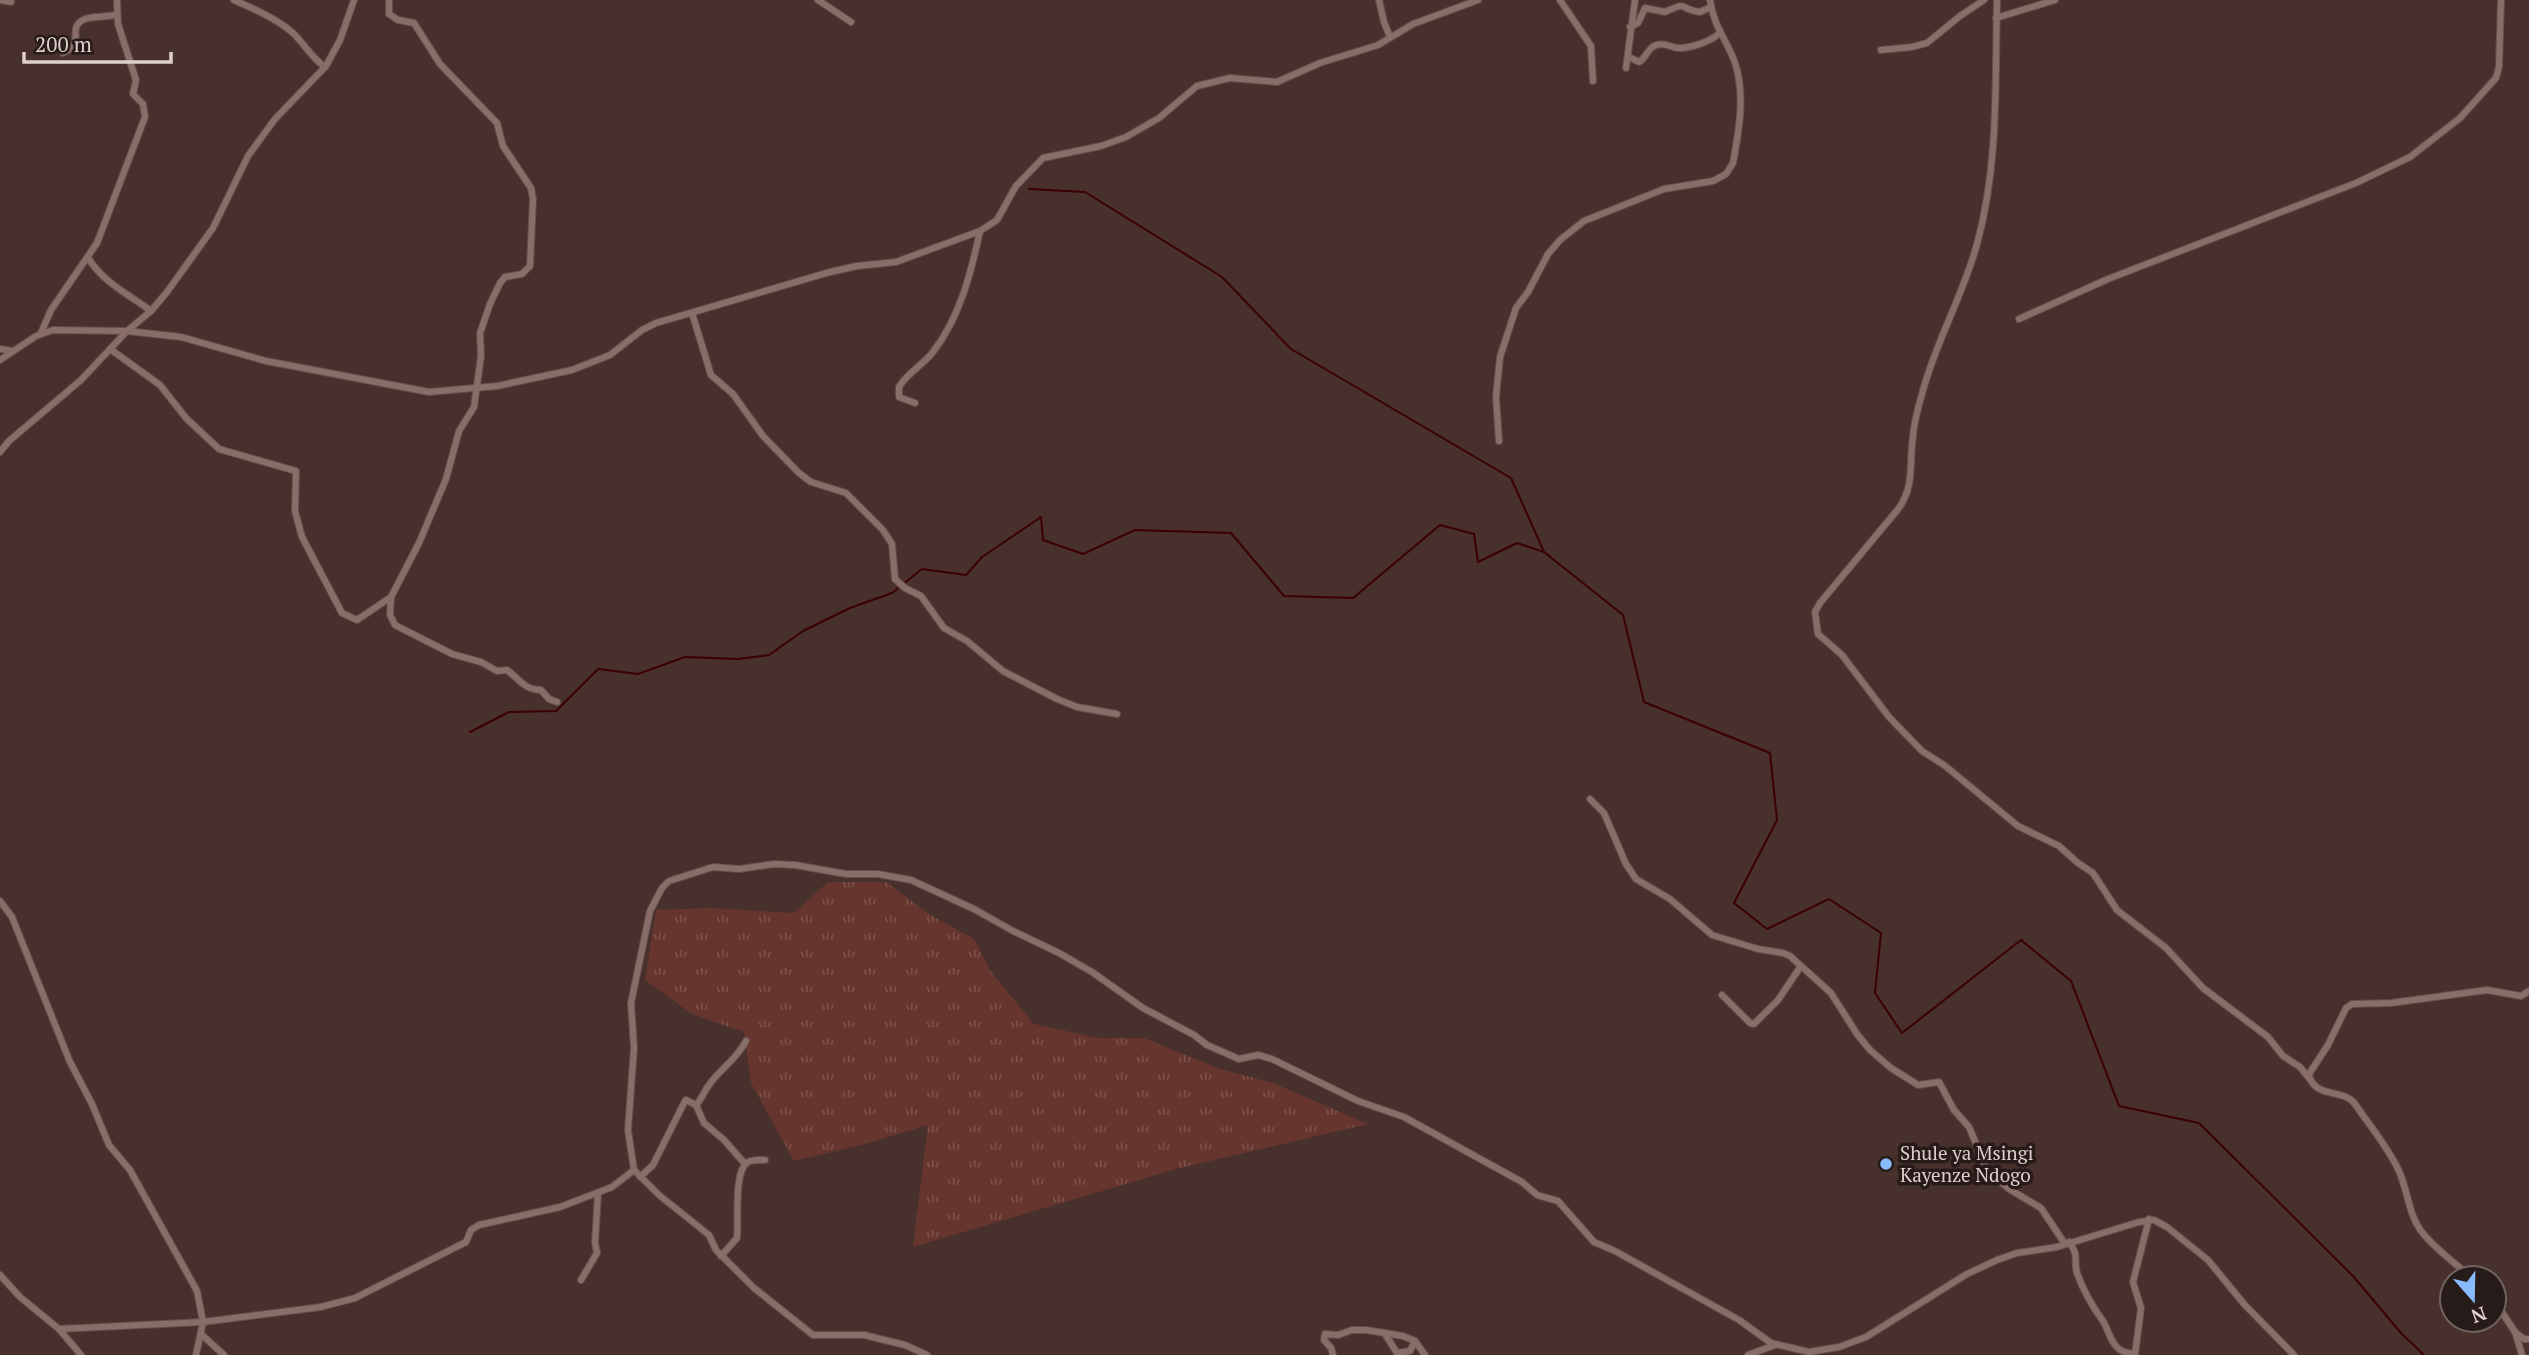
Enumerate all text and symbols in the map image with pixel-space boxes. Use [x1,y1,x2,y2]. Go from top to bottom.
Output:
scale bar [24,21,172,65]
text: 200 m [35,30,92,58]
place label: Shule ya Msingi Kayenze Ndogo [1900,1140,2033,1187]
marker: Shule ya Msingi Kayenze Ndogo [1878,1156,1894,1172]
north arrow [2438,1264,2508,1334]
text: N [2467,1301,2490,1330]

